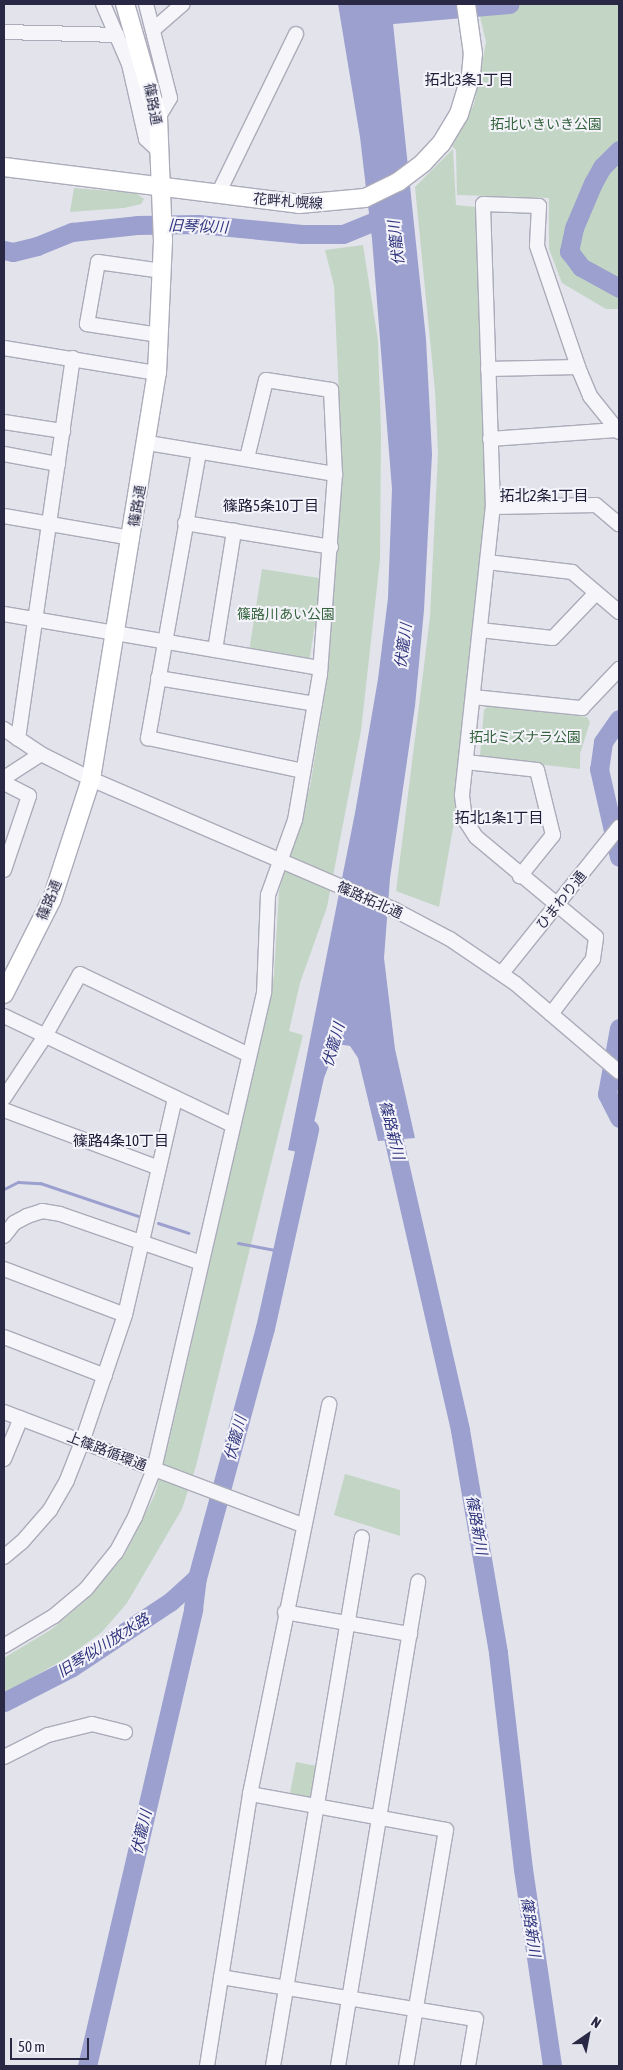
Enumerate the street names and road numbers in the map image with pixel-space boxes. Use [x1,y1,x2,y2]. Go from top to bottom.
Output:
street label: 篠路通 [141,82,165,126]
street label: 花畔札幌線 [252,190,324,212]
street label: 篠路通 [125,484,149,528]
street label: ひまわり通 [532,868,590,932]
street label: 篠路通 [33,877,65,923]
street label: 篠路拓北通 [335,878,405,922]
street label: 上篠路循環通 [65,1428,149,1474]

